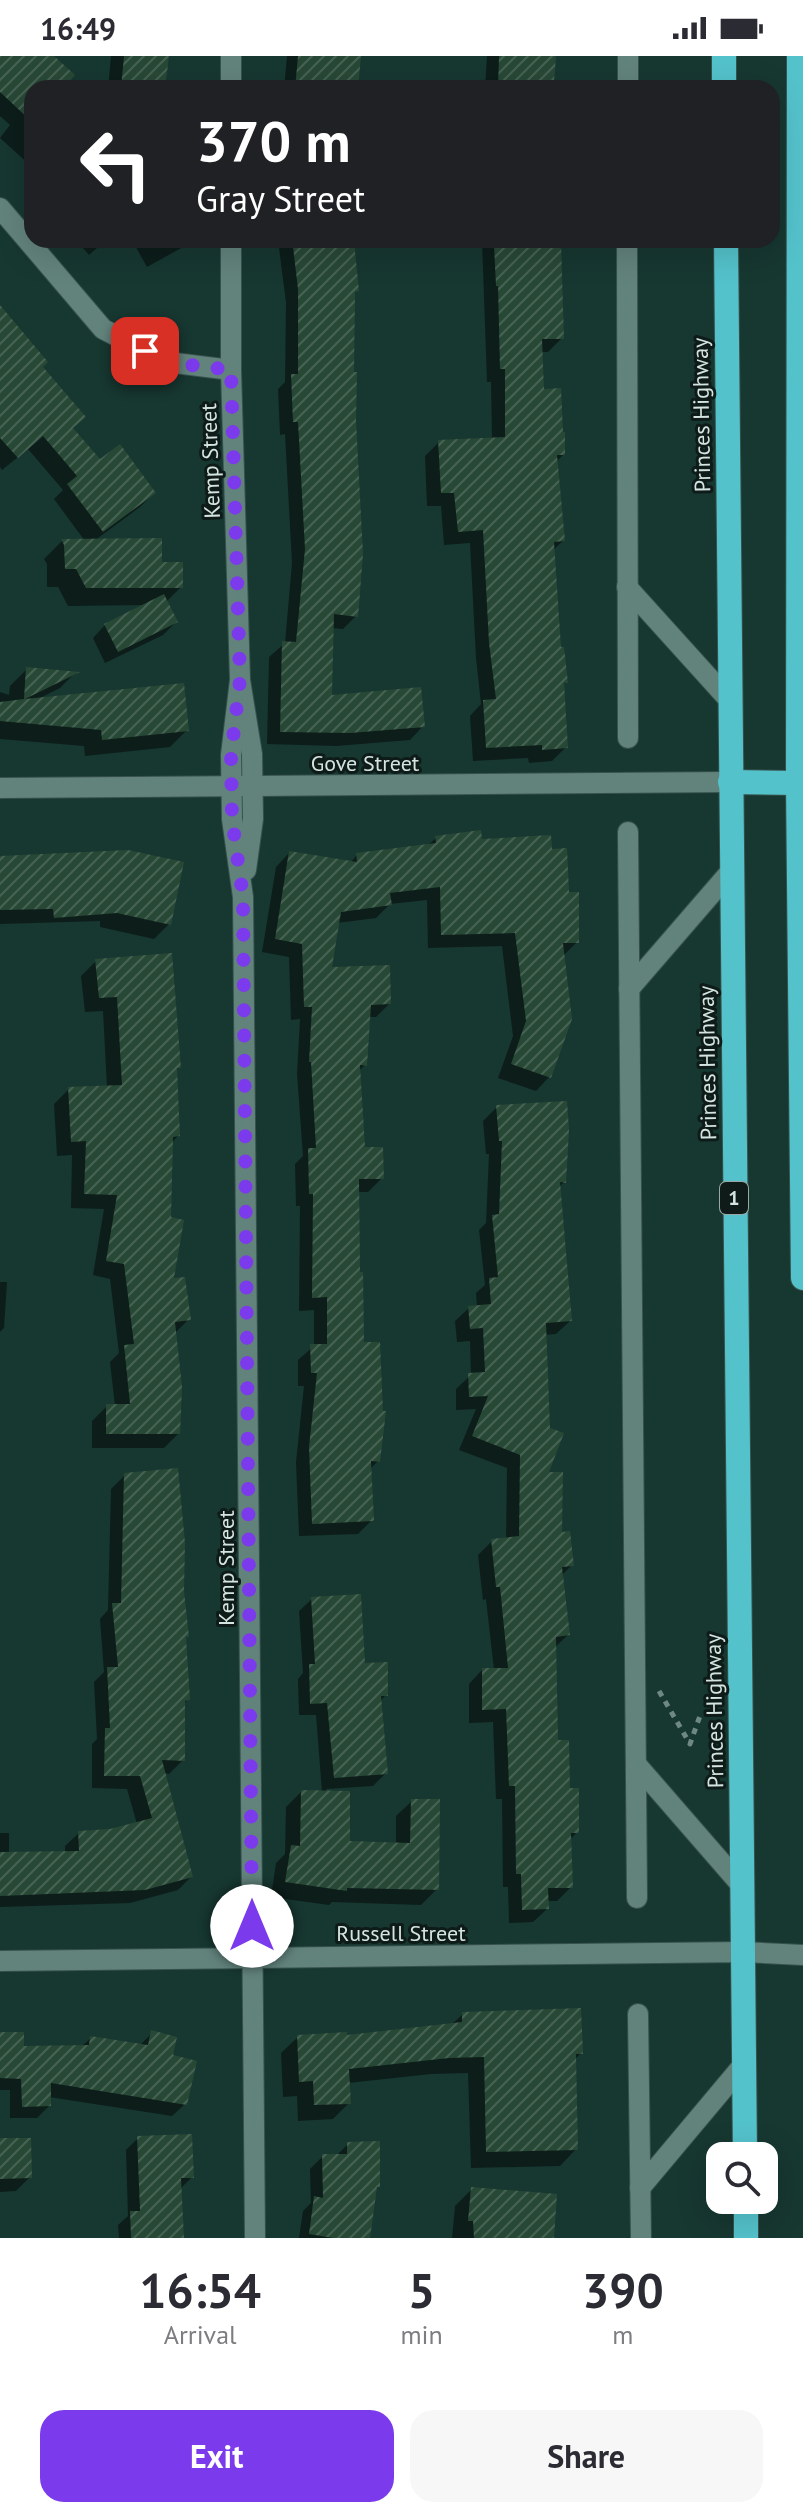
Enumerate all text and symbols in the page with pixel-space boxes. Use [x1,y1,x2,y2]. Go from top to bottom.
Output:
text: 16:49 [40,9,116,48]
text: 370 m [196,105,351,177]
icon: left [64,112,168,216]
text: Gray Street [196,175,365,222]
pin [111,317,179,385]
icon: arrive [123,329,167,373]
street label: Princes Highway [686,337,716,492]
street label: Kemp Street [194,402,226,519]
street label: Gove Street [311,749,420,777]
street label: Princes Highway [692,985,722,1140]
road number: 1 [720,1182,748,1214]
street label: Kemp Street [212,1510,240,1626]
street label: Princes Highway [699,1633,729,1788]
position arrow [210,1884,294,1968]
street label: Russell Street [336,1919,466,1947]
map controls [706,2142,778,2214]
button: search [706,2142,778,2214]
text: 16:54 [139,2259,261,2321]
text: 5 [408,2259,435,2321]
text: 390 [582,2259,664,2321]
text: Arrival [164,2318,237,2351]
text: min [400,2318,443,2351]
text: m [612,2318,633,2351]
button: Exit [40,2410,394,2502]
button: Share [410,2410,763,2502]

